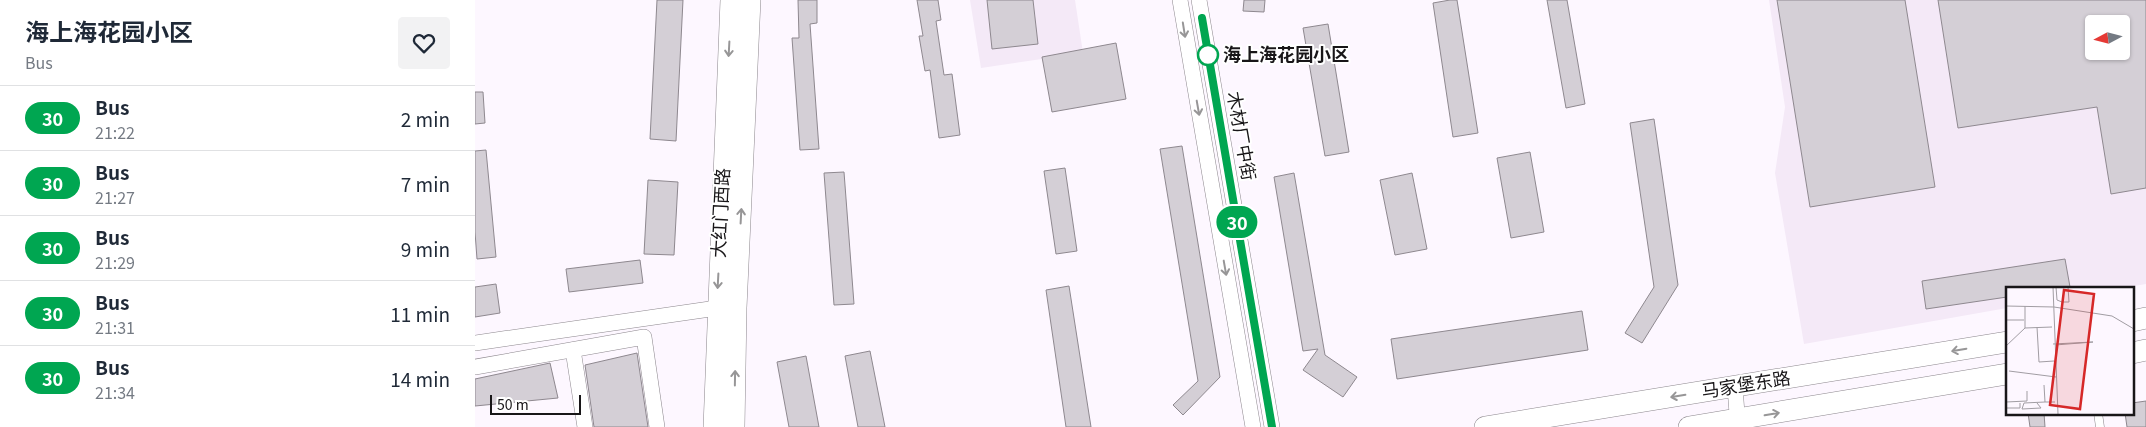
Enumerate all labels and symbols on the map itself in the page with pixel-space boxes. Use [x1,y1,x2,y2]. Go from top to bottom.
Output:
north arrow [2085,15,2130,60]
one-way arrow [1180,21,1190,37]
one-way arrow [724,40,733,56]
place label: 海上海花园小区 [1223,40,1349,66]
marker: 海上海花园小区 [1197,44,1219,66]
street label: 木材厂中街 [1222,89,1264,182]
one-way arrow [1193,99,1203,115]
street label: 大红门西路 [704,167,734,259]
line badge: 30 [1215,206,1259,238]
one-way arrow [736,208,745,224]
one-way arrow [1221,259,1231,275]
one-way arrow [714,273,723,289]
inset map [2006,287,2133,414]
one-way arrow [1952,345,1968,355]
street label: 马家堡东路 [1699,363,1792,403]
one-way arrow [730,371,740,387]
scale bar [490,392,581,415]
one-way arrow [1670,392,1686,402]
one-way arrow [1763,408,1779,418]

